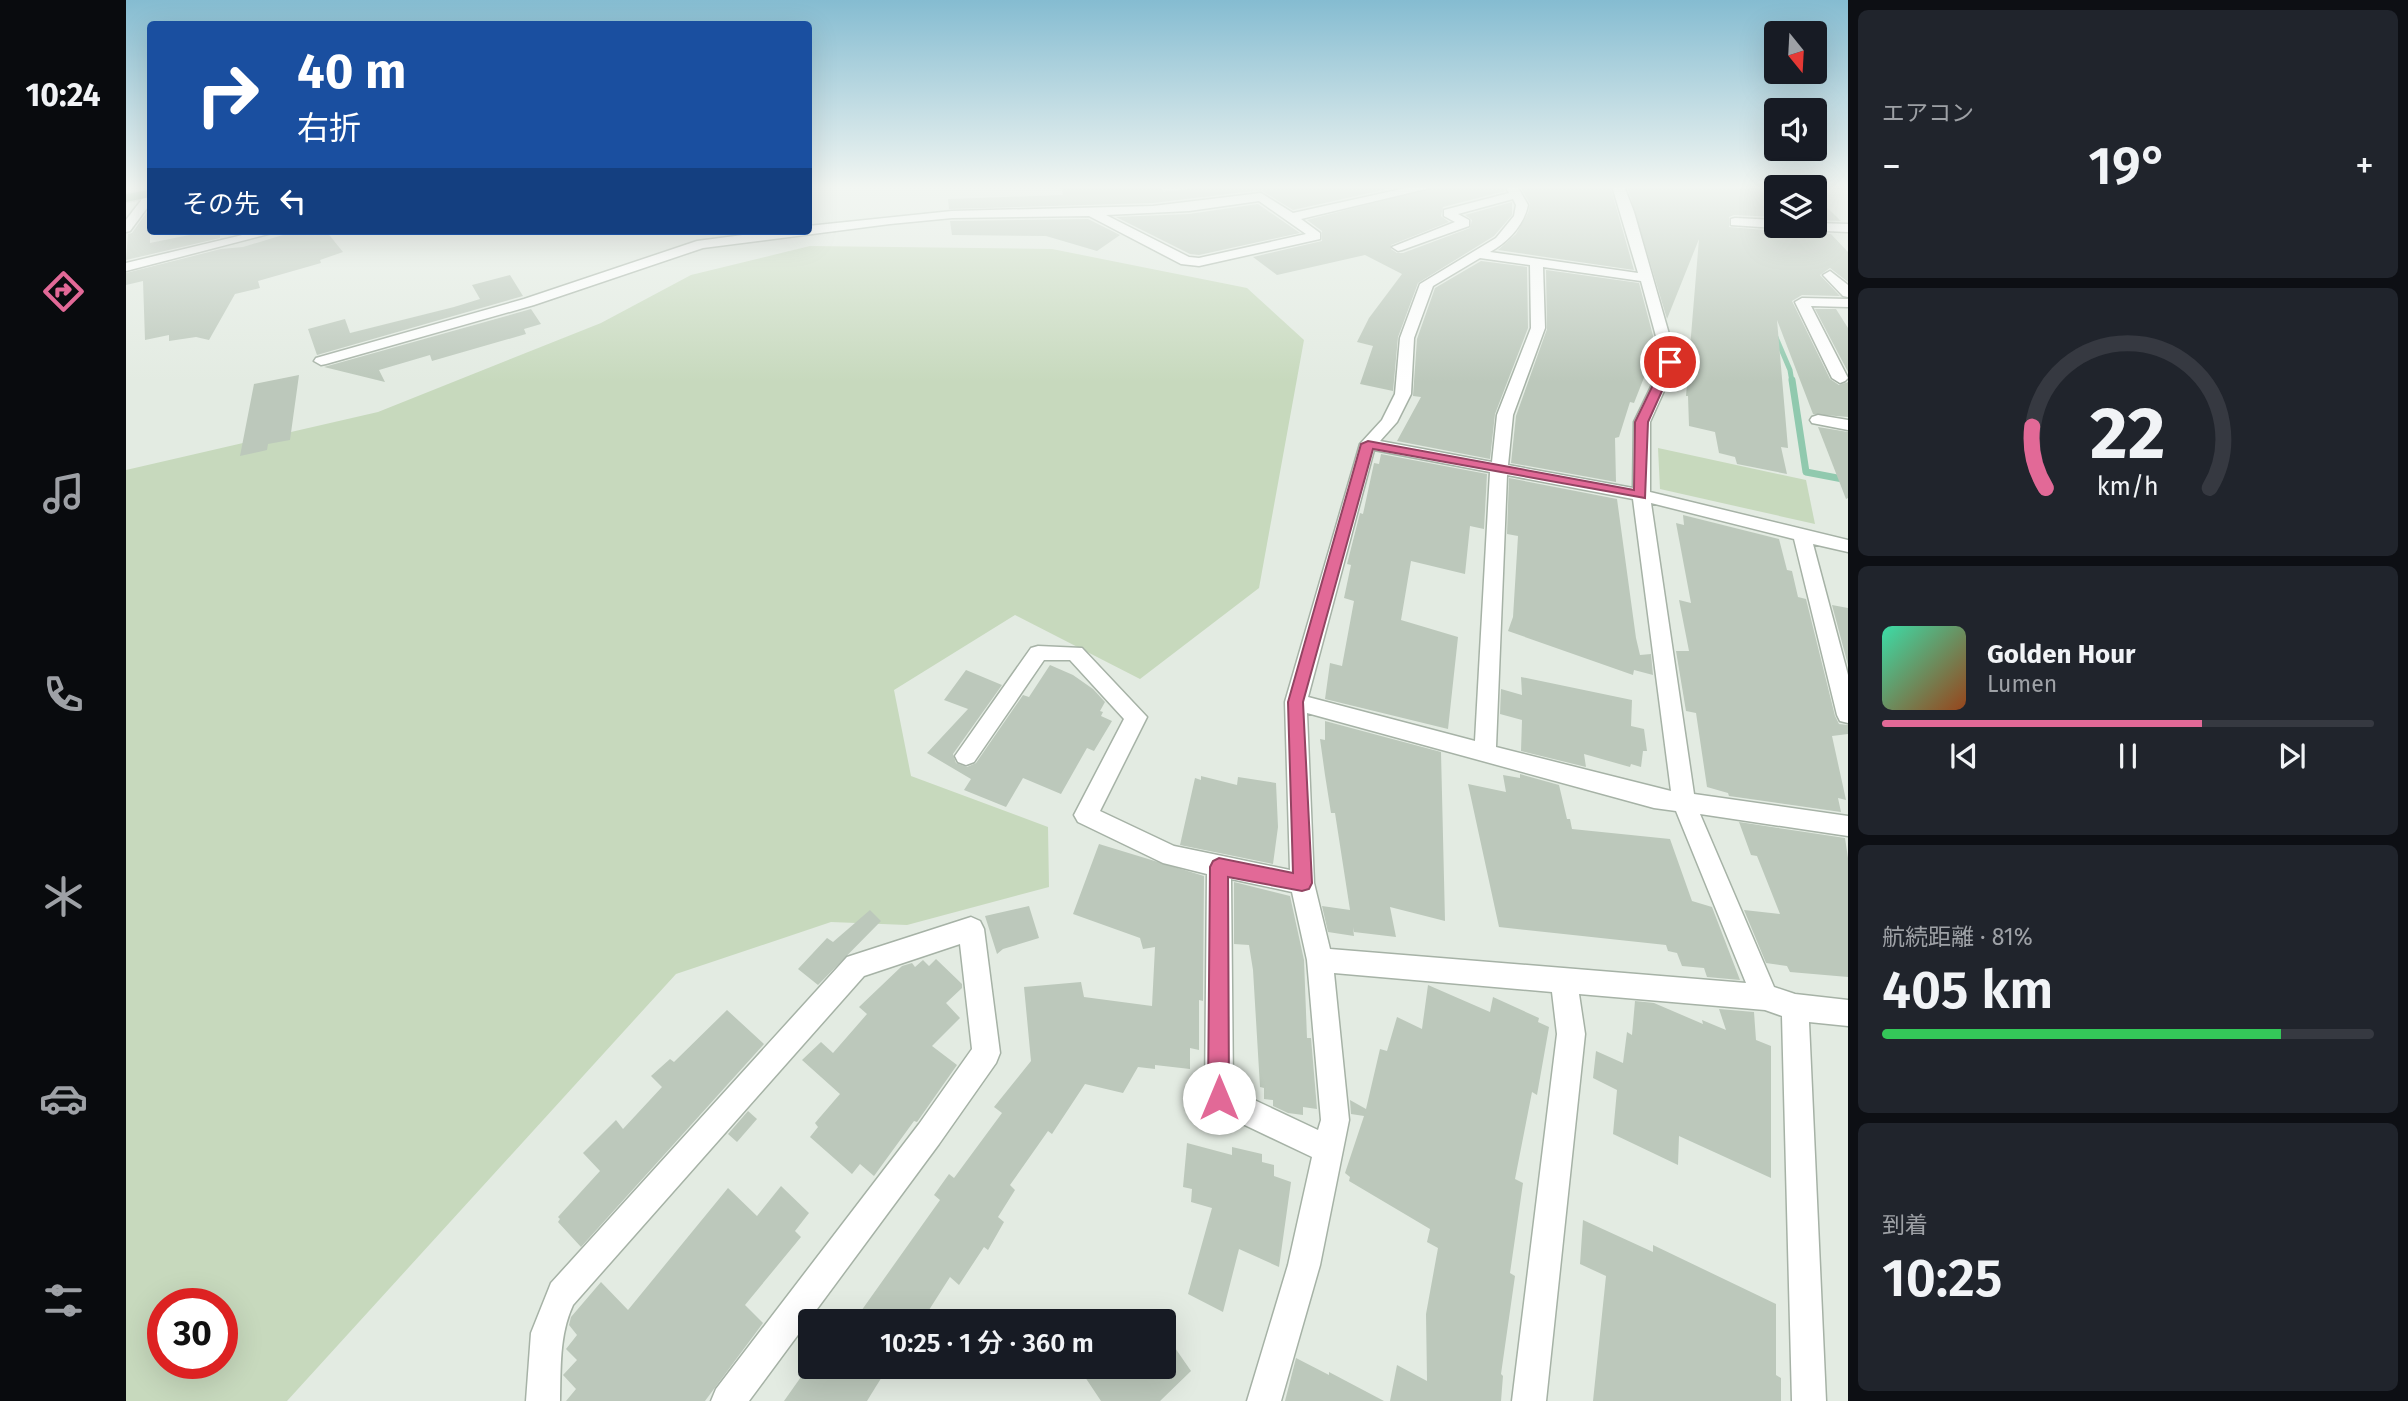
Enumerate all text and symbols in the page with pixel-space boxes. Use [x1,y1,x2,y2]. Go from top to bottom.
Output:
north arrow [1764,21,1827,84]
map controls [1764,21,1827,238]
text: 40 m [297,42,406,101]
icon: right [182,49,273,140]
text: 10:24 [26,76,100,114]
button: sound [1764,98,1827,161]
text: エアコン [1882,99,1974,127]
text: 右折 [297,109,361,147]
text: 19° [2088,135,2168,198]
text: − [1882,143,1901,189]
text: + [2355,143,2374,189]
button: layers [1764,175,1827,238]
icon: left [274,182,312,220]
text: その先 [182,189,260,220]
icon: directions [39,267,88,316]
pin [1640,332,1700,392]
icon: arrive [1651,343,1689,381]
text: 22 [2090,391,2166,478]
icon: music [39,469,88,518]
text: km/h [2097,472,2159,502]
text: Golden Hour [1987,639,2135,670]
icon: phone [39,670,88,719]
text: Lumen [1987,670,2057,698]
icon: previous [1945,737,1983,775]
icon: pause [2109,737,2147,775]
icon: next [2273,737,2311,775]
icon: climate [39,872,88,921]
text: 航続距離 · 81% [1882,923,2033,951]
text: 405 km [1882,959,2053,1022]
position arrow [1182,1061,1256,1135]
icon: car [39,1074,88,1123]
text: 到着 [1882,1211,1928,1239]
text: 10:25 [1882,1247,2002,1310]
icon: filters [39,1276,88,1325]
speed limit sign: 30 [147,1288,238,1379]
text: 10:25 · 1 分 · 360 m [880,1328,1094,1359]

